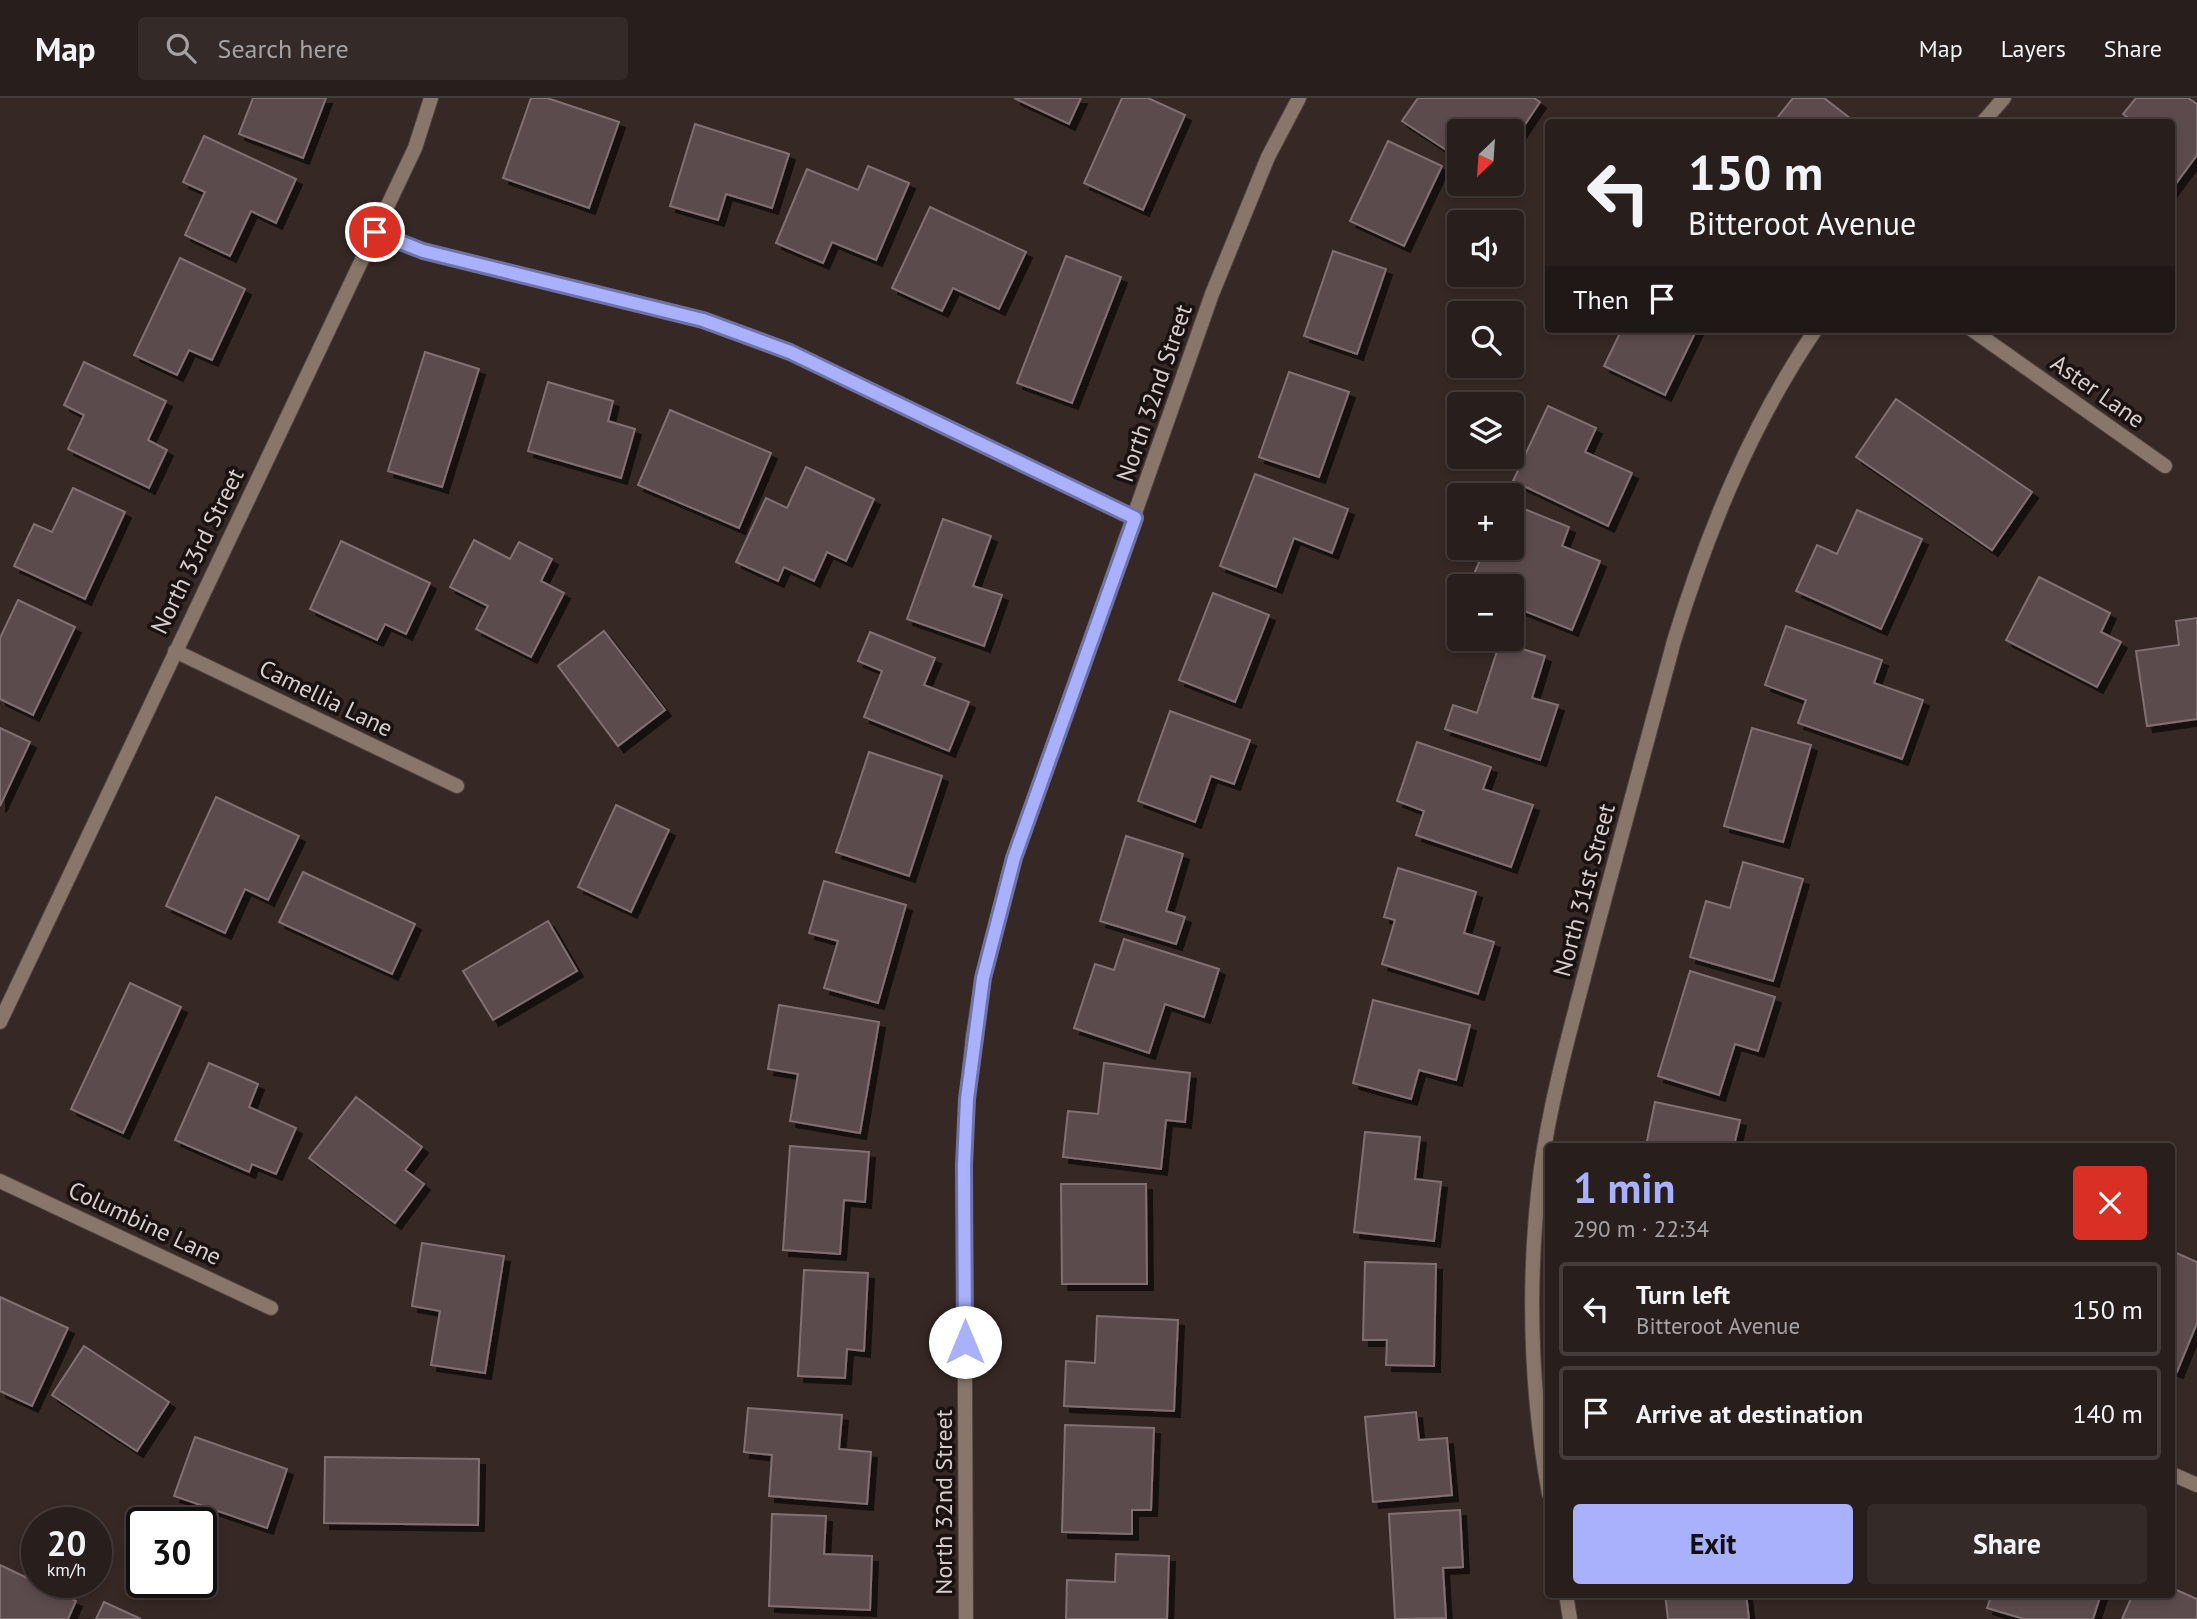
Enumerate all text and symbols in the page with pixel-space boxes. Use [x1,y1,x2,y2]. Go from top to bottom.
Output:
search box [138,17,628,80]
text: Map [35,27,96,70]
icon: search [162,29,200,67]
text: Search here [218,32,349,65]
text: Map [1919,33,1963,64]
text: Layers [2001,33,2066,64]
text: Share [2104,33,2162,64]
north arrow [1447,119,1524,196]
map controls [1447,119,1524,651]
text: 150 m [1688,140,1823,204]
icon: left [1573,147,1664,238]
pin [345,202,405,262]
text: Bitteroot Avenue [1688,202,1916,244]
button: sound [1447,210,1524,287]
icon: arrive [356,213,394,251]
icon: arrive [1643,280,1681,318]
text: Then [1573,283,1629,316]
street label: North 32nd Street [1109,300,1199,486]
button: search [1447,301,1524,378]
street label: Aster Lane [2045,347,2151,435]
button: layers [1447,392,1524,469]
street label: North 33rd Street [144,463,250,639]
button: + [1447,483,1524,560]
button: − [1447,574,1524,651]
street label: Camellia Lane [254,652,398,744]
street label: North 31st Street [1546,800,1622,980]
text: 1 min [1573,1160,1675,1215]
button: close [2073,1166,2147,1240]
street label: Columbine Lane [63,1174,227,1272]
text: 290 m · 22:34 [1573,1214,1709,1243]
text: Turn left [1636,1278,1730,1311]
icon: left [1577,1290,1615,1328]
text: 150 m [2072,1293,2143,1326]
position arrow [928,1305,1002,1379]
text: Bitteroot Avenue [1636,1311,1800,1340]
icon: arrive [1577,1394,1615,1432]
text: Arrive at destination [1636,1397,1863,1430]
text: 140 m [2072,1397,2143,1430]
street label: North 32nd Street [928,1409,959,1595]
button: Exit [1573,1504,1853,1584]
button: Share [1867,1504,2147,1584]
speed limit sign: 30 [126,1507,217,1598]
text: 20 [47,1520,86,1566]
text: km/h [47,1558,86,1581]

